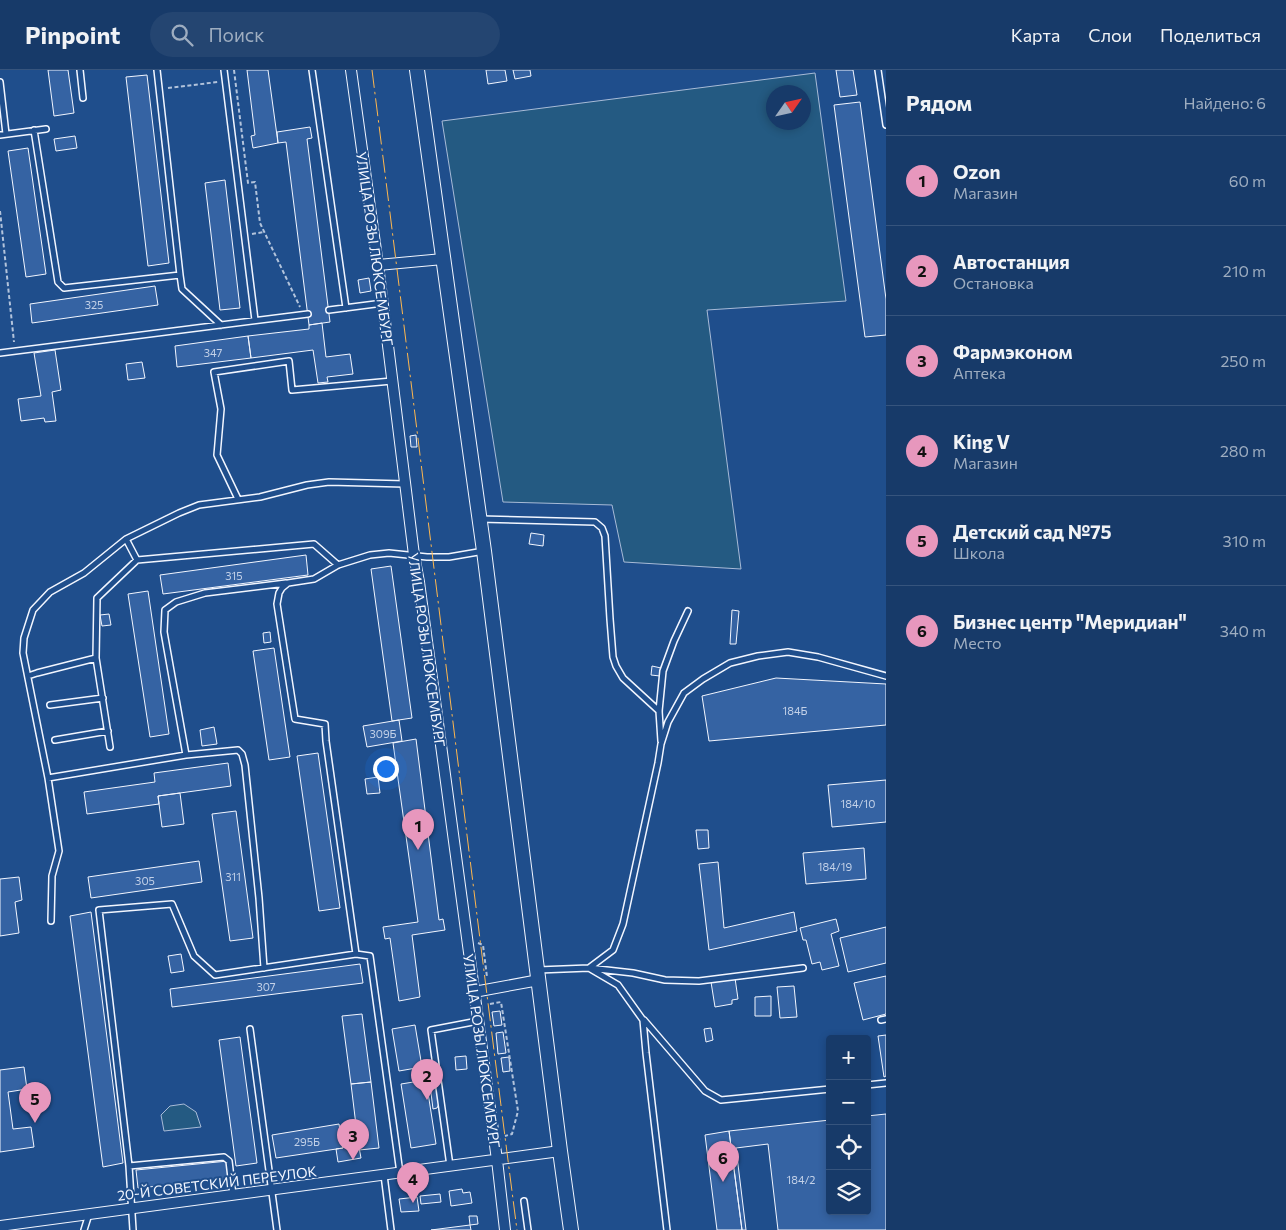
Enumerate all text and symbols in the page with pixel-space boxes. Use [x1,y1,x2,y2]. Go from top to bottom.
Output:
search box [150,12,500,57]
text: Pinpoint [25,20,120,49]
icon: search [168,21,196,49]
text: Поиск [208,23,264,46]
text: Карта [1011,24,1060,46]
text: Слои [1088,24,1132,46]
text: Поделиться [1160,24,1261,46]
north arrow [766,85,811,130]
text: Рядом [906,90,972,115]
text: Найдено: 6 [1183,93,1266,112]
street label: УЛИЦА РОЗЫ ЛЮКСЕМБУРГ [353,151,397,347]
text: Ozon [953,160,1001,183]
text: 1 [918,171,926,190]
text: 60 m [1229,171,1266,190]
text: Магазин [953,183,1018,202]
text: Автостанция [953,250,1070,273]
text: 2 [917,261,927,280]
text: 210 m [1223,261,1266,280]
text: Остановка [953,273,1034,292]
house number: 325 [85,298,103,311]
text: Фармэконом [953,340,1073,363]
house number: 347 [204,346,222,359]
text: 3 [917,351,927,370]
text: 250 m [1220,351,1266,370]
text: Аптека [953,363,1006,382]
text: King V [953,430,1010,453]
text: 4 [917,441,927,460]
text: 280 m [1220,441,1266,460]
text: Магазин [953,453,1018,472]
text: Детский сад №75 [953,520,1112,543]
text: 5 [917,531,927,550]
text: 310 m [1223,531,1266,550]
text: Школа [953,543,1005,562]
street label: УЛИЦА РОЗЫ ЛЮКСЕМБУРГ [405,552,449,748]
house number: 315 [225,569,243,582]
text: Бизнес центр "Меридиан" [953,610,1187,633]
text: 6 [917,621,927,640]
text: 340 m [1220,621,1266,640]
text: Место [953,633,1002,652]
house number: 184Б [783,704,808,717]
house number: 309Б [369,727,397,740]
your location [373,756,399,782]
house number: 184/10 [841,797,875,810]
pin: 1 [402,809,434,850]
house number: 184/19 [818,860,852,873]
house number: 311 [225,870,241,883]
house number: 305 [135,874,155,887]
street label: УЛИЦА РОЗЫ ЛЮКСЕМБУРГ [460,953,504,1149]
house number: 307 [256,980,276,993]
map controls [826,1035,871,1215]
button: + [826,1035,871,1080]
pin: 2 [411,1059,443,1100]
button: − [826,1080,871,1125]
pin: 5 [19,1082,51,1123]
pin: 3 [337,1119,369,1160]
button: locate [826,1125,871,1170]
house number: 295Б [294,1135,320,1148]
pin: 6 [707,1141,739,1182]
street label: 20-Й СОВЕТСКИЙ ПЕРЕУЛОК [116,1162,318,1204]
pin: 4 [397,1162,429,1203]
button: layers [826,1170,871,1215]
house number: 184/2 [787,1173,815,1186]

